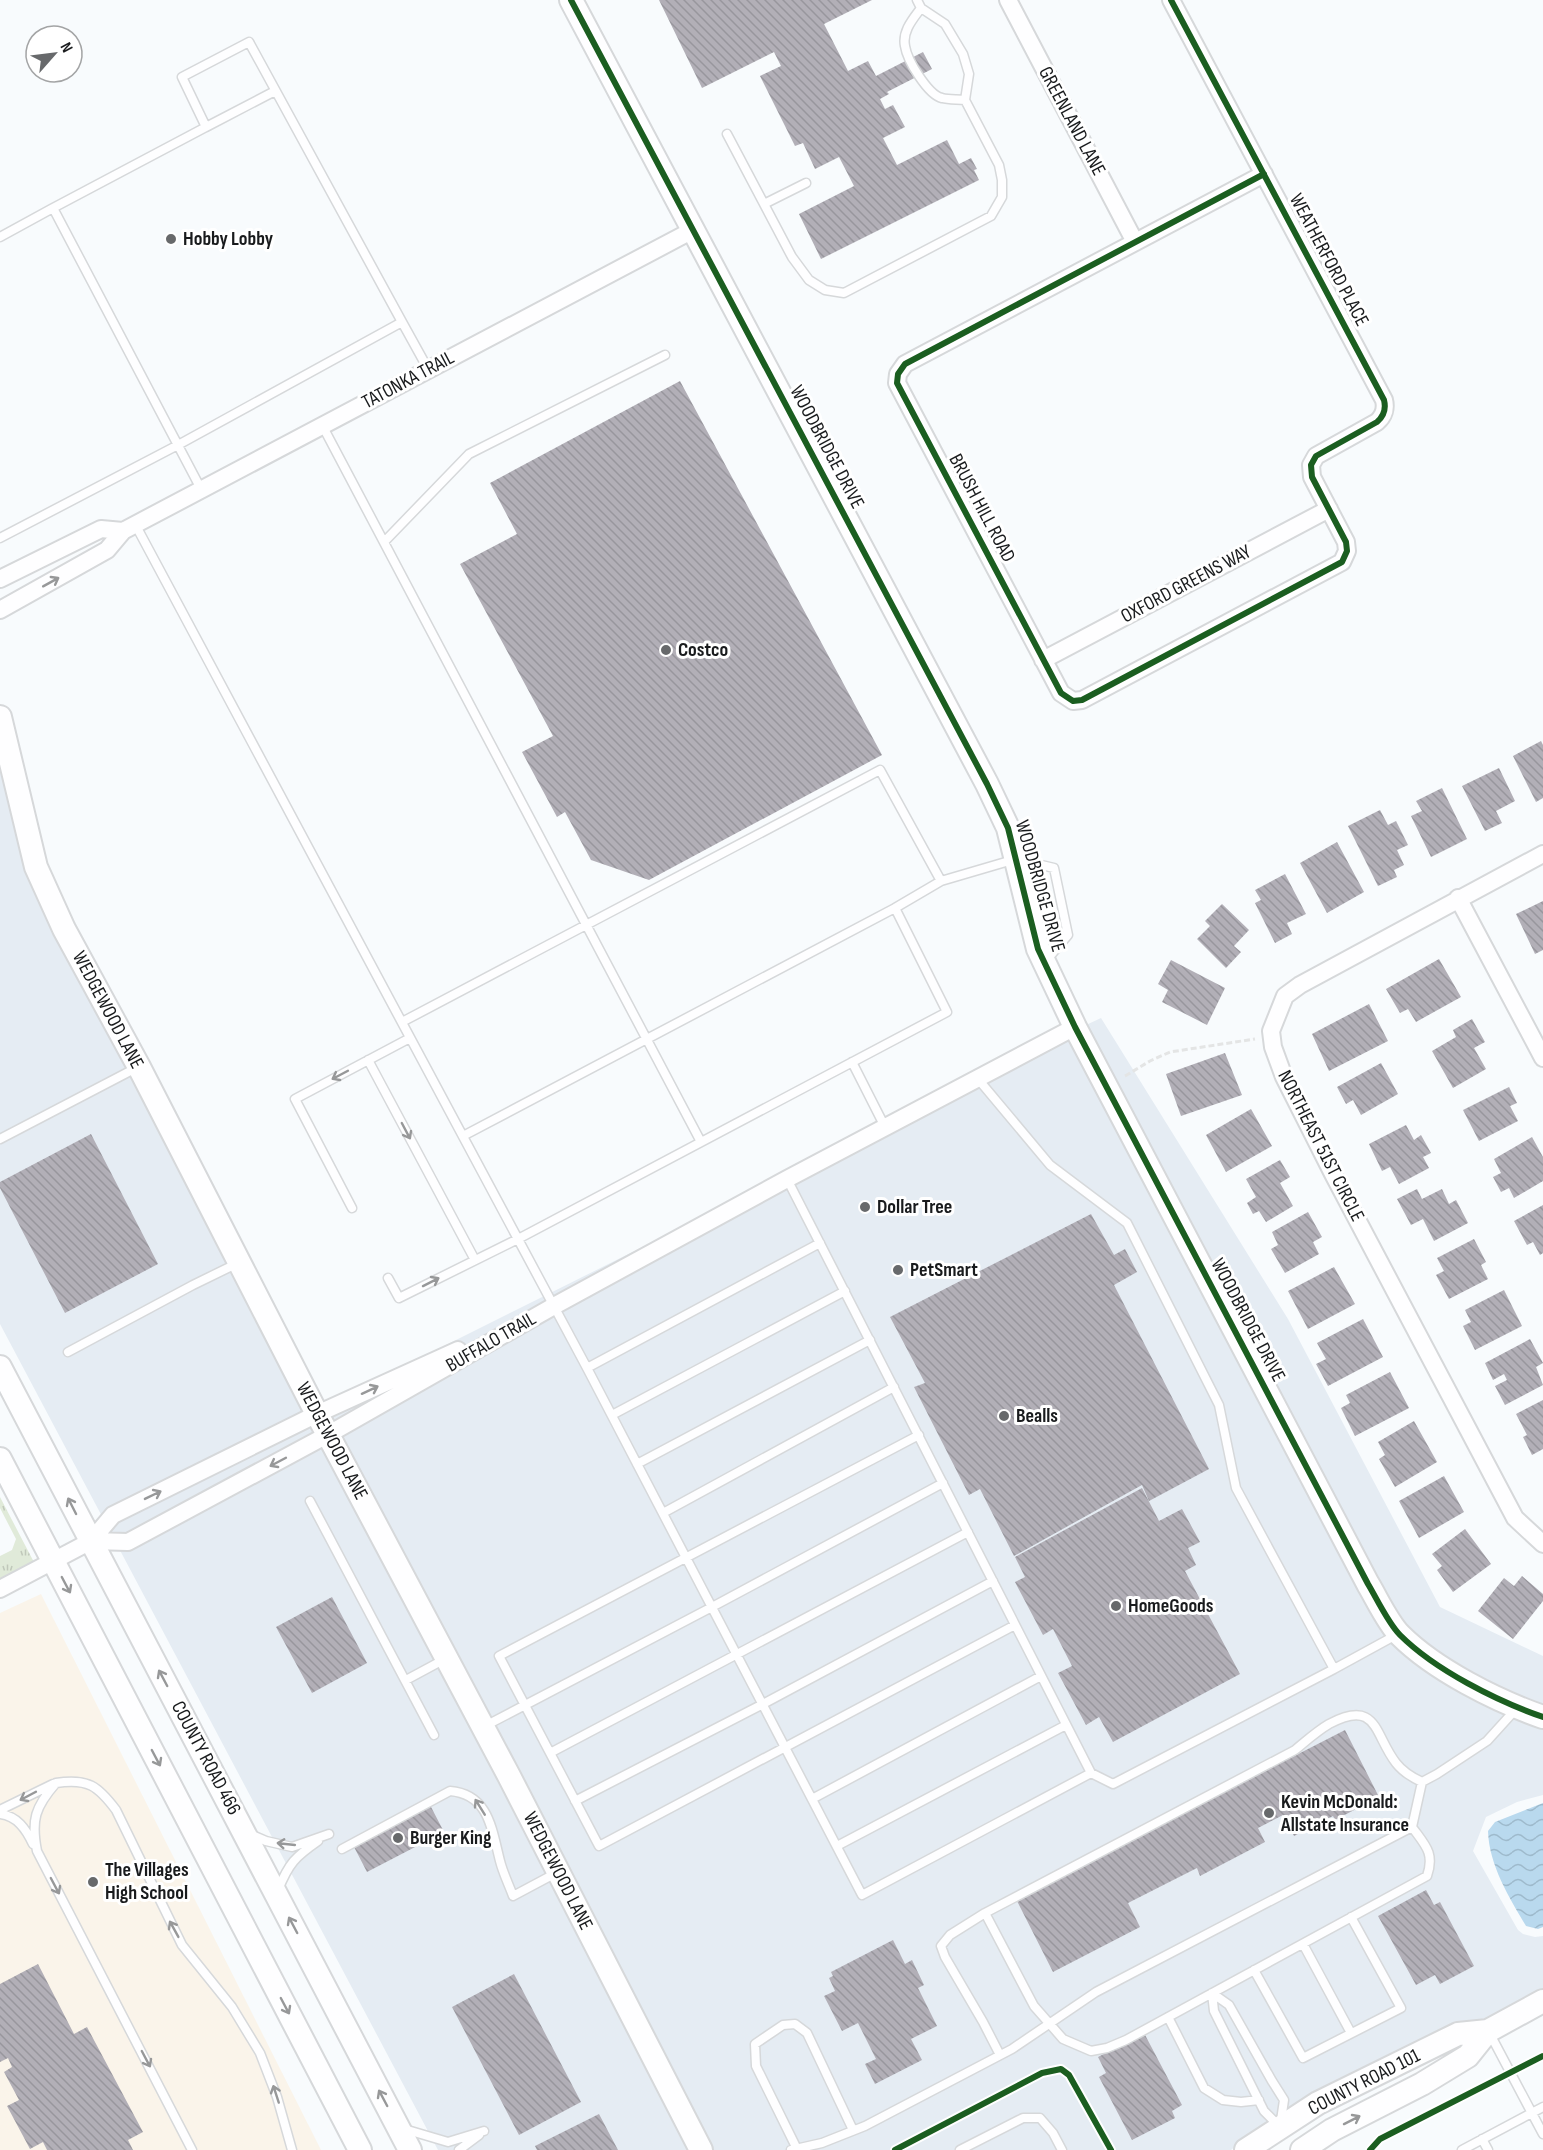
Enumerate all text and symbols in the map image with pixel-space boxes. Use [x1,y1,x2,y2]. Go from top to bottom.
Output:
north arrow [24,24,84,84]
text: N [56,39,76,56]
street label: GREENLAND LANE [1033,62,1111,180]
street label: WEATHERFORD PLACE [1284,190,1374,330]
place label: Hobby Lobby [183,227,274,251]
marker: Hobby Lobby [164,232,178,246]
street label: TATONKA TRAIL [358,345,459,414]
street label: WOODBRIDGE DRIVE [784,381,870,513]
street label: BRUSH HILL ROAD [943,450,1021,566]
street label: OXFORD GREENS WAY [1117,539,1256,628]
one-way arrow [42,576,59,588]
place label: Costco [678,638,728,662]
marker: Costco [659,643,673,657]
street label: WOODBRIDGE DRIVE [1010,817,1070,955]
street label: WEDGEWOOD LANE [67,947,149,1073]
street label: NORTHEAST 51ST CIRCLE [1272,1066,1370,1226]
one-way arrow [332,1069,349,1081]
one-way arrow [401,1121,412,1139]
place label: Dollar Tree [877,1195,952,1219]
marker: Dollar Tree [858,1200,872,1214]
street label: WOODBRIDGE DRIVE [1205,1254,1291,1386]
place label: PetSmart [910,1258,978,1282]
marker: PetSmart [891,1263,905,1277]
one-way arrow [422,1276,440,1288]
street label: BUFFALO TRAIL [442,1306,541,1377]
street label: WEDGEWOOD LANE [291,1378,373,1504]
one-way arrow [361,1383,379,1395]
place label: Bealls [1016,1404,1058,1428]
marker: Bealls [997,1409,1011,1423]
one-way arrow [270,1456,287,1468]
one-way arrow [144,1489,162,1500]
one-way arrow [66,1497,77,1515]
one-way arrow [61,1576,72,1594]
place label: HomeGoods [1128,1594,1214,1618]
marker: HomeGoods [1109,1599,1123,1613]
one-way arrow [157,1670,168,1688]
street label: COUNTY ROAD 466 [166,1697,246,1819]
one-way arrow [151,1749,162,1767]
place label: Kevin McDonald: Allstate Insurance [1280,1790,1409,1837]
one-way arrow [19,1791,37,1802]
one-way arrow [474,1799,486,1816]
marker: Kevin McDonald: Allstate Insurance [1262,1806,1276,1820]
street label: WEDGEWOOD LANE [518,1808,598,1934]
place label: Burger King [410,1826,492,1850]
marker: Burger King [391,1831,405,1845]
one-way arrow [277,1839,296,1850]
place label: The Villages High School [105,1858,189,1905]
marker: The Villages High School [86,1875,100,1889]
one-way arrow [50,1877,61,1895]
one-way arrow [287,1917,299,1934]
one-way arrow [168,1921,179,1939]
one-way arrow [279,1997,291,2014]
street label: COUNTY ROAD 101 [1304,2043,1424,2121]
one-way arrow [140,2050,152,2068]
one-way arrow [269,2085,280,2104]
one-way arrow [377,2090,389,2107]
one-way arrow [1342,2114,1360,2125]

